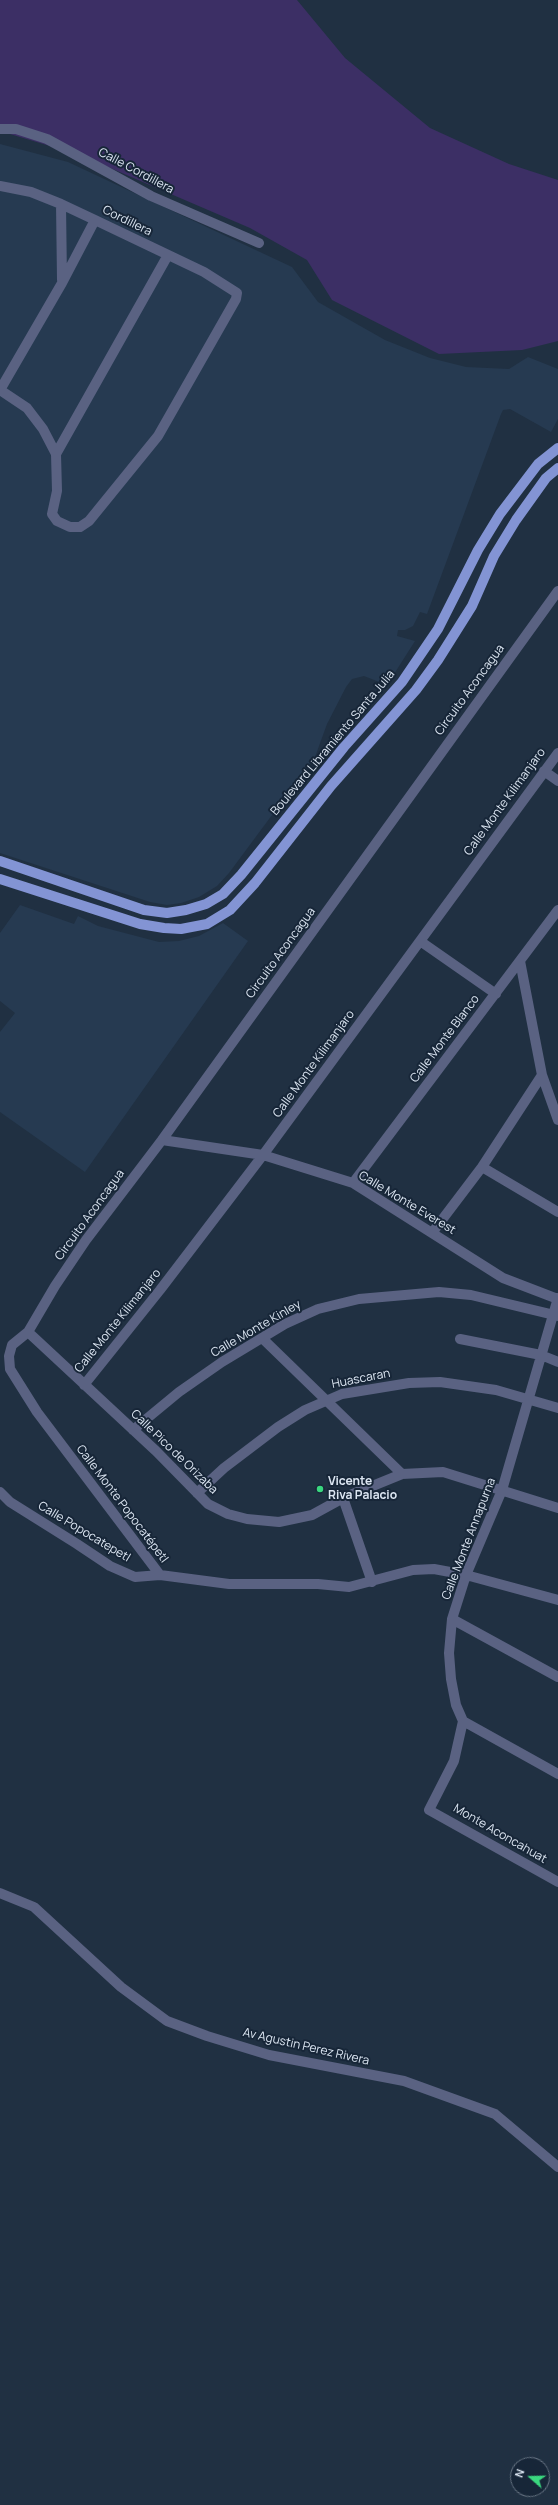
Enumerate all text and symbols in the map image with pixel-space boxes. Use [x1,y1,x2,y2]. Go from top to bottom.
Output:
street label: Calle Cordillera [96,145,176,197]
street label: Cordillera [100,203,154,239]
street label: Circuito Aconcagua [432,642,508,738]
street label: Boulevard Libramiento Santa Julia [268,667,398,819]
street label: Calle Monte Kilimanjaro [461,746,549,858]
street label: Circuito Aconcagua [243,905,319,1001]
street label: Calle Monte Blanco [407,992,483,1086]
street label: Calle Monte Kilimanjaro [270,1008,358,1120]
street label: Circuito Aconcagua [52,1167,128,1263]
street label: Calle Monte Everest [356,1168,458,1238]
street label: Calle Monte Kilimanjaro [72,1266,164,1376]
street label: Calle Monte Kinley [208,1297,304,1361]
street label: Huascaran [330,1366,392,1392]
street label: Calle Pico de Orizaba [128,1407,220,1497]
street label: Calle Monte Popocatépetl [73,1442,171,1566]
place label: Vicente Riva Palacio [328,1475,397,1503]
street label: Calle Monte Annapurna [439,1476,499,1602]
marker: Vicente Riva Palacio [315,1484,325,1494]
street label: Calle Popocatepetl [35,1499,133,1565]
street label: Monte Aconcahuat [451,1801,549,1867]
street label: Av Agustin Perez Rivera [241,2025,371,2069]
north arrow [510,2457,550,2497]
text: N [511,2467,528,2479]

